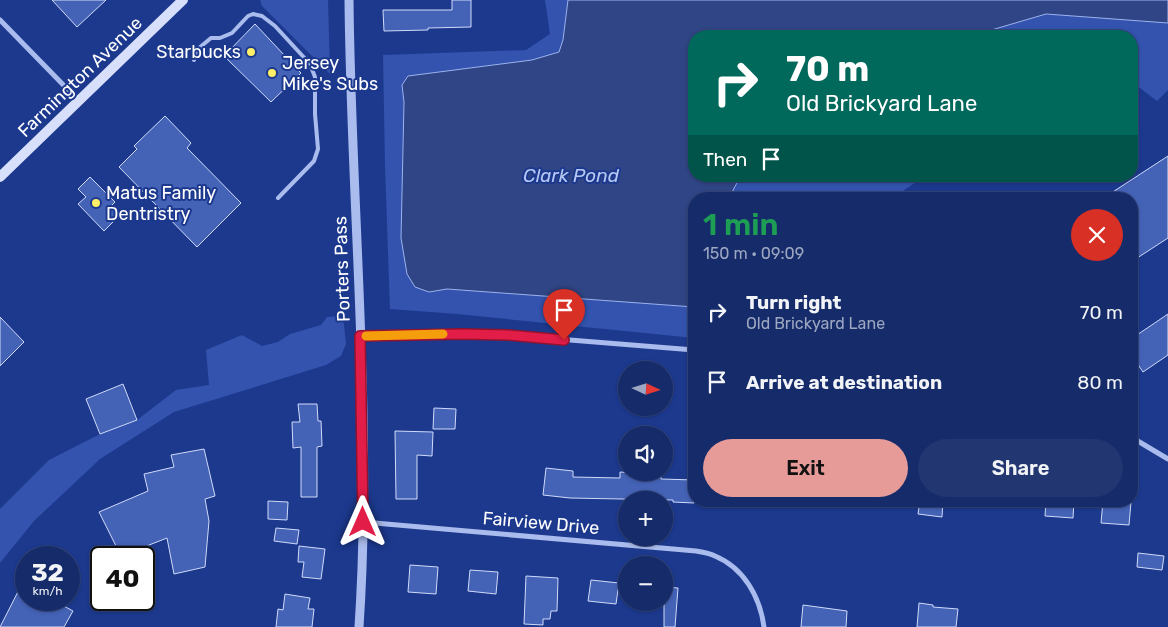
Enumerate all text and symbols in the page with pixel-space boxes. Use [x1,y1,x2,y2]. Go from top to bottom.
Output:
street label: Farmington Avenue [13,12,147,142]
place label: Starbucks [156,41,241,63]
marker: Starbucks [245,46,257,58]
text: 70 m [786,48,869,90]
icon: right [703,50,768,115]
place label: Jersey Mike's Subs [282,52,378,95]
marker: Jersey Mike's Subs [266,67,278,79]
text: Old Brickyard Lane [786,90,977,117]
icon: arrive [757,145,785,173]
text: Then [703,148,747,171]
water label: Clark Pond [523,164,620,187]
place label: Matus Family Dentristry [106,182,216,225]
marker: Matus Family Dentristry [90,197,102,209]
text: 1 min [703,207,778,243]
button: close [1071,209,1123,261]
street label: Porters Pass [329,216,355,322]
text: 150 m · 09:09 [703,244,804,263]
pin [543,289,585,340]
text: Turn right [746,291,841,314]
icon: arrive [550,296,578,324]
icon: right [703,298,731,326]
text: 70 m [1080,301,1123,324]
text: Old Brickyard Lane [746,314,885,333]
north arrow [618,361,672,416]
map controls [618,361,673,611]
icon: arrive [703,368,731,396]
text: Arrive at destination [746,371,942,394]
text: 80 m [1077,371,1123,394]
button: sound [618,426,673,481]
button: Exit [703,439,908,497]
button: Share [918,439,1123,497]
button: + [618,491,673,546]
position arrow [336,495,388,547]
street label: Fairview Drive [482,507,600,539]
speed limit sign: 40 [90,546,155,611]
button: − [618,556,673,611]
text: 32 [31,558,64,587]
text: km/h [33,584,62,598]

